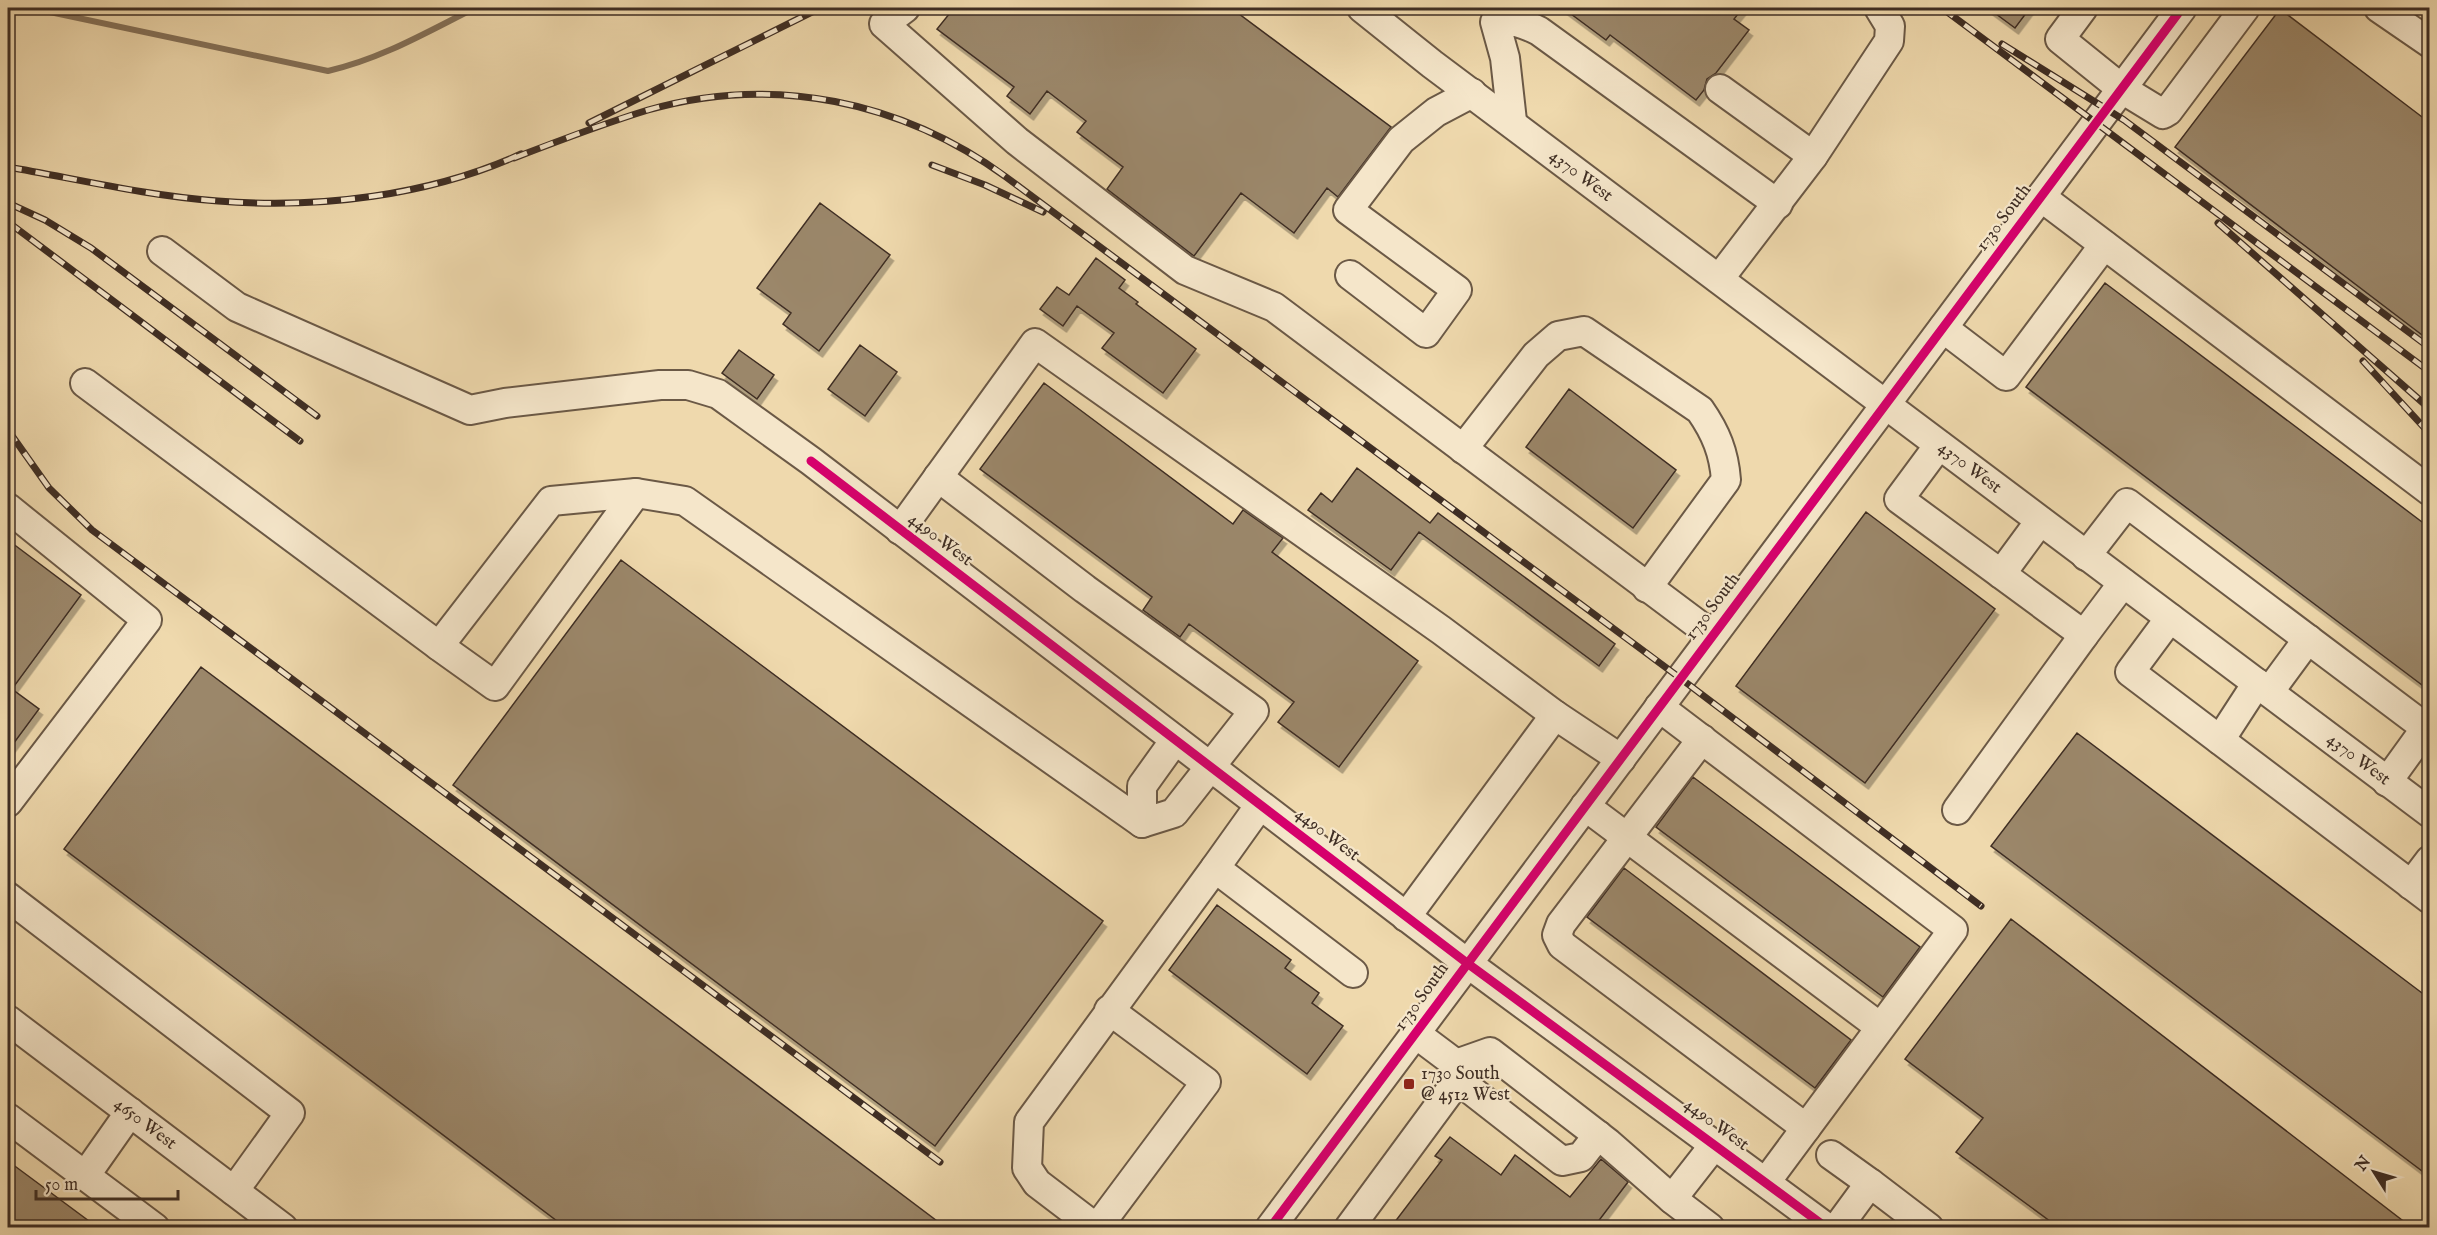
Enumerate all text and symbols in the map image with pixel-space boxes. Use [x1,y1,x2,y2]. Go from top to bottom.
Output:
street label: 4370 West [1545,145,1617,207]
street label: 1730 South [1971,179,2037,256]
street label: 4370 West [1933,436,2006,499]
street label: 4490 West [903,508,977,572]
street label: 1730 South [1680,568,1746,645]
street label: 4370 West [2322,728,2395,791]
street label: 4490 West [1290,803,1364,867]
street label: 1730 South [1390,958,1455,1036]
place label: 1730 South @ 4512 West [1421,1063,1510,1107]
marker: 1730 South @ 4512 West [1402,1077,1416,1091]
street label: 4650 West [109,1093,181,1155]
street label: 4490 West [1679,1094,1753,1156]
north arrow [2344,1142,2404,1202]
text: N [2351,1153,2376,1177]
scale bar [36,1163,178,1201]
text: 50 m [45,1174,78,1197]

